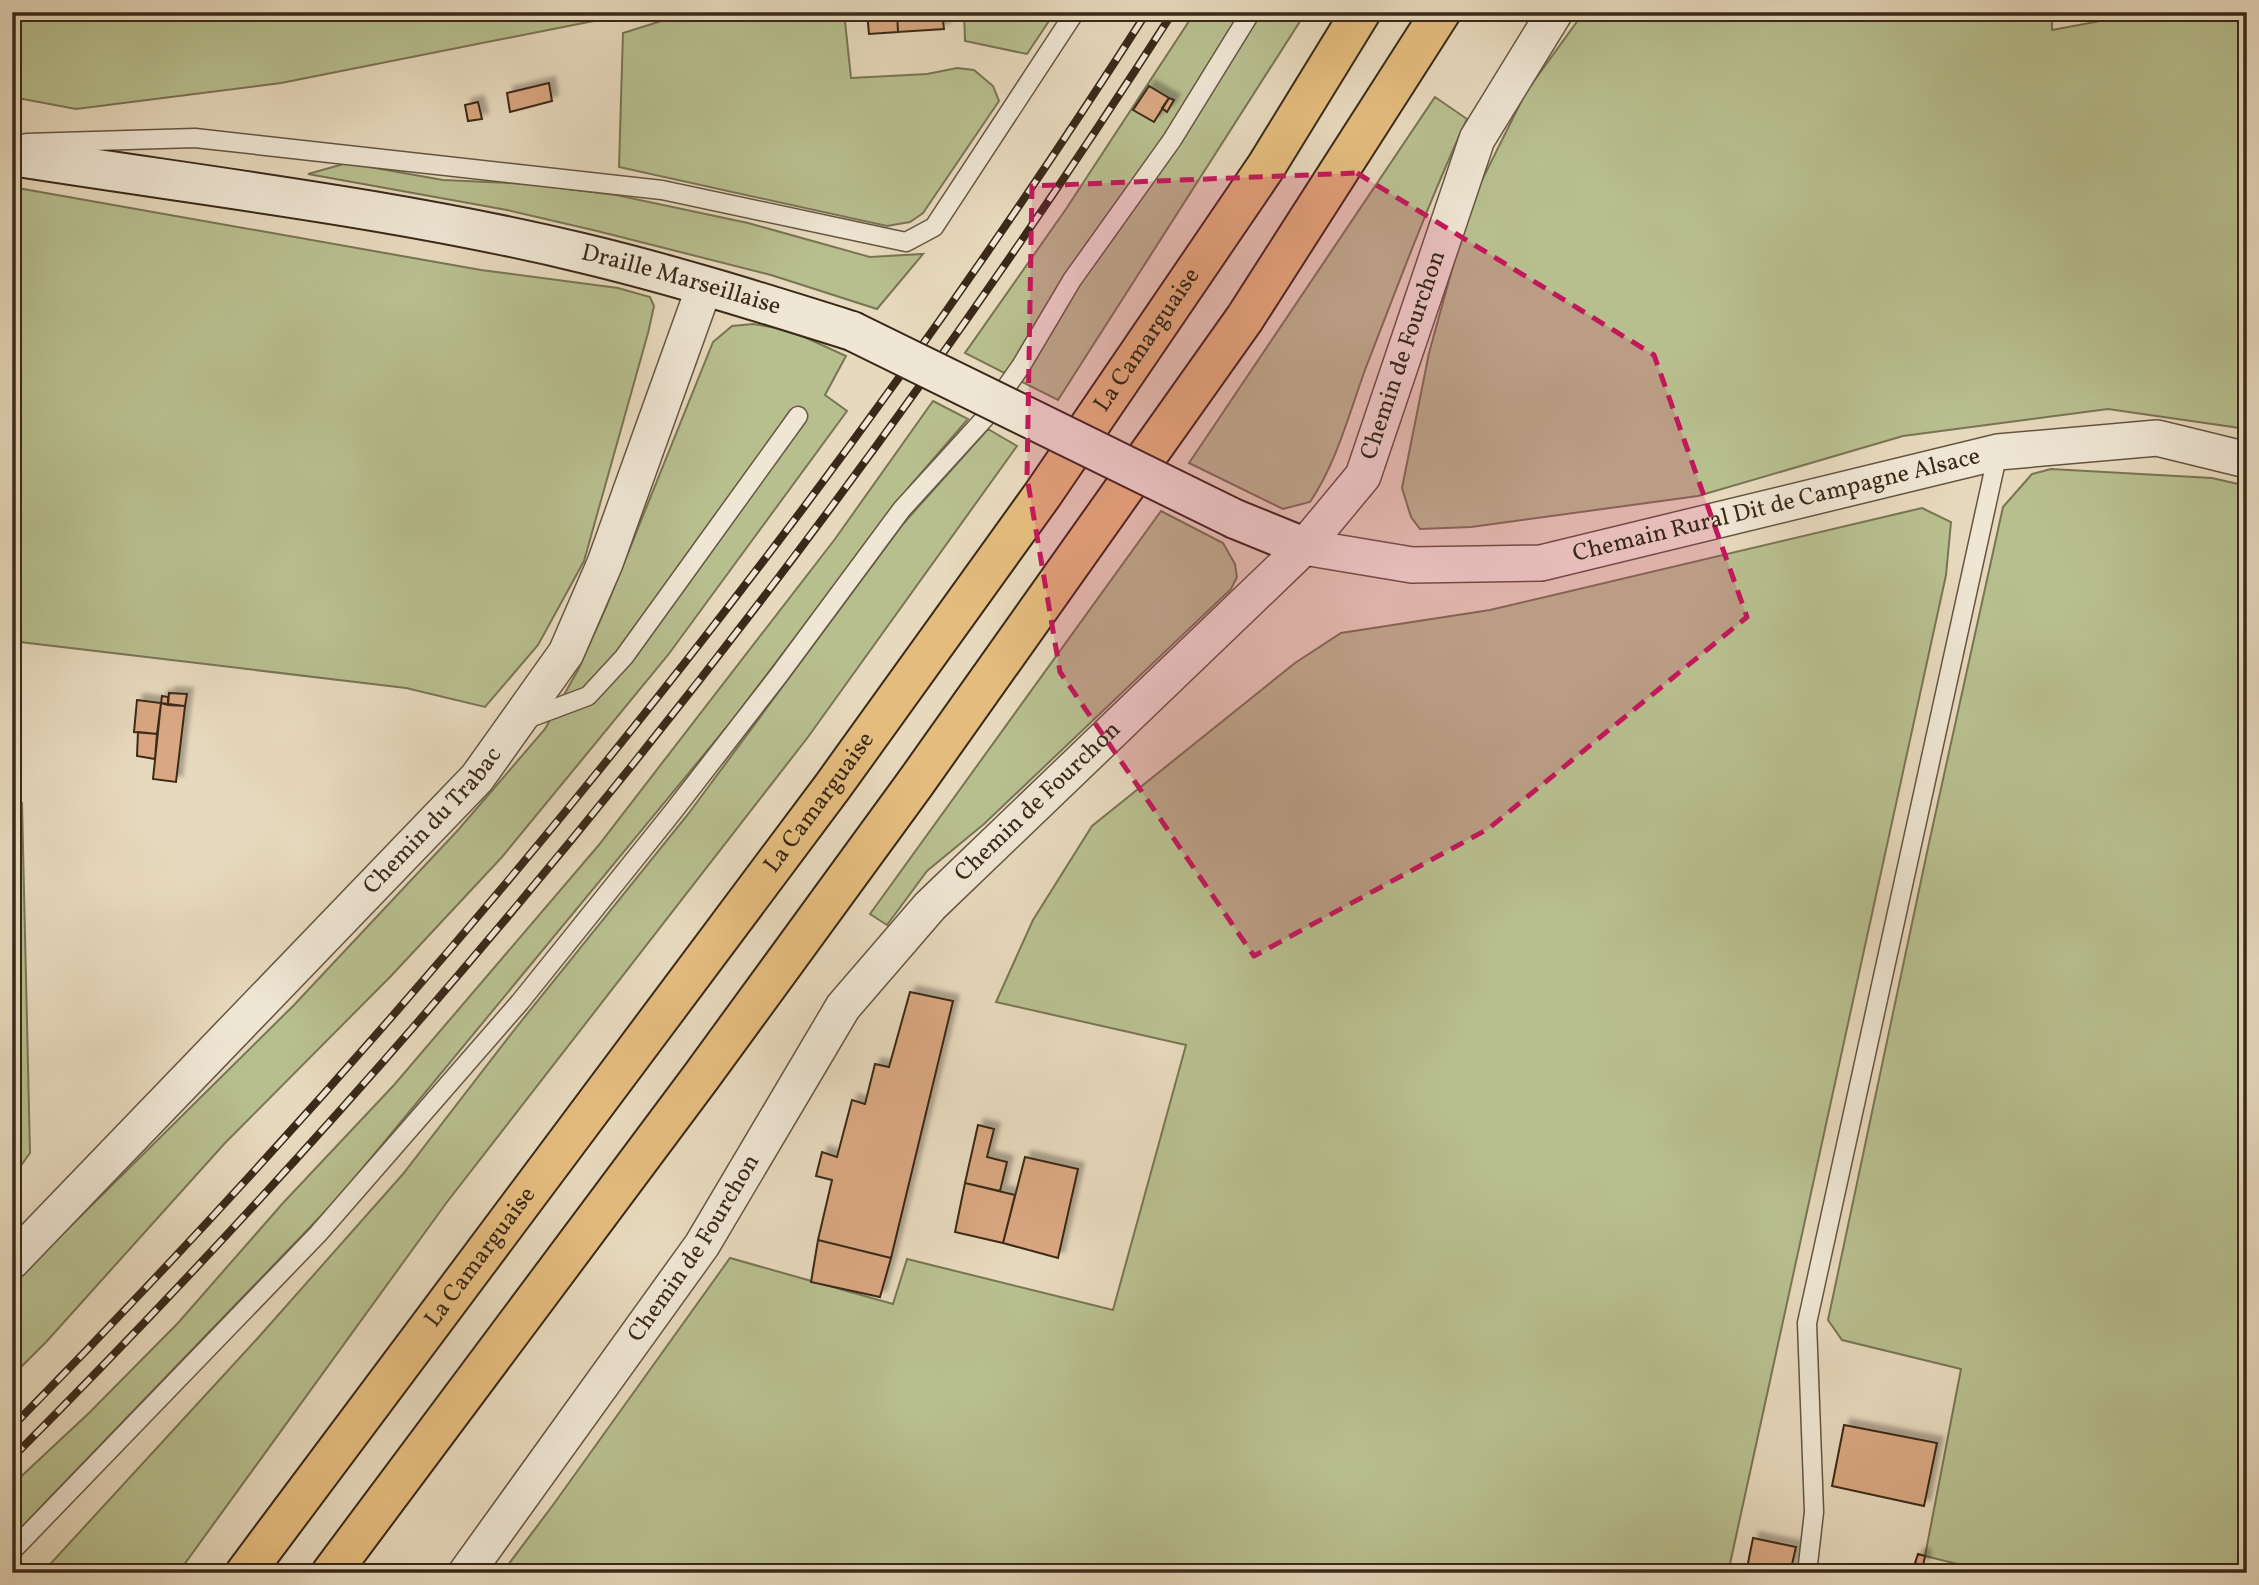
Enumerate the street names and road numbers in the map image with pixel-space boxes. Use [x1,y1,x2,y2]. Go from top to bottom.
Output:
street label: Draille Marseillaise [578,236,785,325]
street label: Chemin de Fourchon [1353,246,1455,465]
street label: La Camarguaise [1086,261,1209,419]
street label: Chemain Rural Dit de Campagne Alsace [1569,440,1984,572]
street label: Chemin de Fourchon [947,714,1129,890]
street label: La Camarguaise [756,725,883,881]
street label: Chemin du Trabac [356,740,511,903]
street label: Chemin de Fourchon [620,1148,769,1350]
street label: La Camarguaise [417,1180,545,1335]

